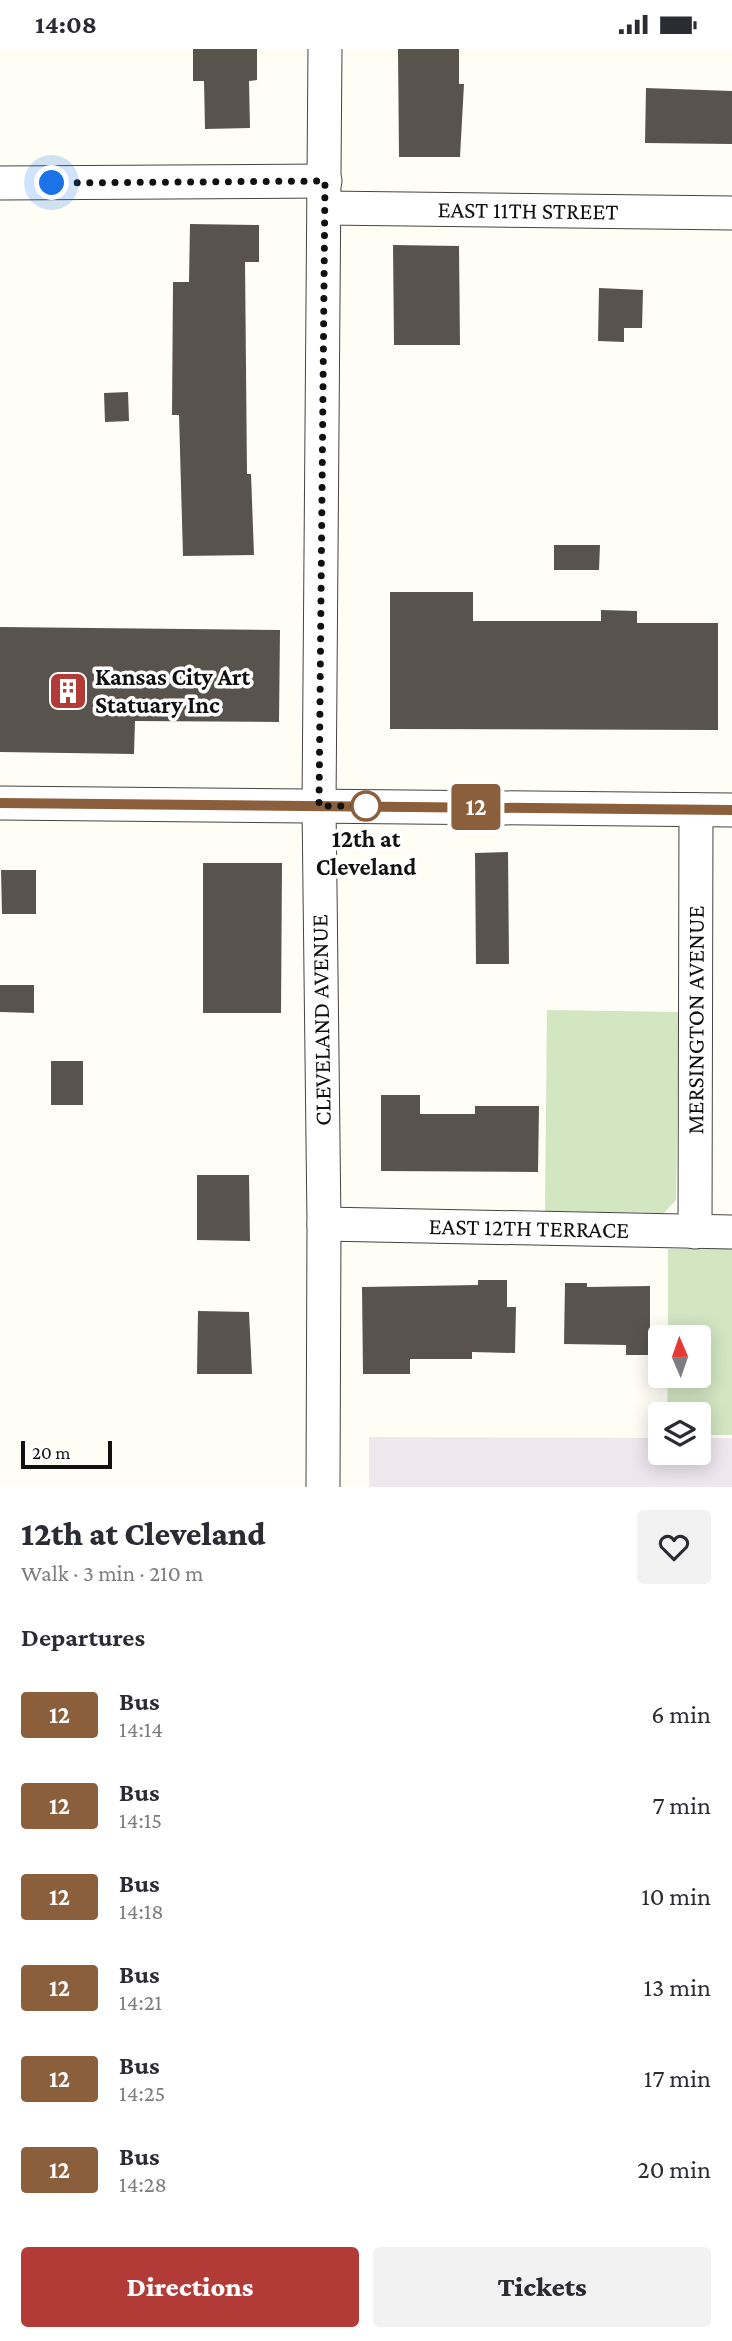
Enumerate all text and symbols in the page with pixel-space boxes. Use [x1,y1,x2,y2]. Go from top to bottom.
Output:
text: 14:08 [35,10,97,39]
your location [34,165,69,200]
street label: EAST 11TH STREET [437,195,619,225]
place label: Kansas City Art Statuary Inc [95,663,251,718]
building icon: Kansas City Art Statuary Inc [47,670,89,712]
line badge: 12 [444,784,508,830]
marker: 12th at Cleveland [351,791,381,821]
text: 12 [465,793,487,820]
place label: 12th at Cleveland [316,825,416,880]
street label: MERSINGTON AVENUE [681,905,709,1135]
street label: CLEVELAND AVENUE [305,914,336,1126]
street label: EAST 12TH TERRACE [428,1212,629,1243]
north arrow [648,1325,710,1388]
map controls [648,1325,711,1465]
button: layers [648,1402,711,1465]
scale bar [21,1438,112,1470]
text: 20 m [32,1442,71,1463]
button: heart [637,1510,711,1584]
text: 12th at Cleveland [21,1515,266,1552]
text: Walk · 3 min · 210 m [21,1560,204,1586]
text: Departures [21,1623,145,1652]
text: Bus [119,1687,160,1716]
text: 6 min [651,1700,711,1729]
text: 12 [49,1701,70,1728]
text: 14:14 [119,1716,163,1742]
text: Bus [119,1778,160,1807]
text: 7 min [652,1791,711,1820]
text: 12 [49,1792,70,1819]
text: 14:15 [119,1807,162,1833]
text: Bus [119,1869,160,1898]
text: 10 min [641,1882,711,1911]
text: 12 [49,1883,70,1910]
text: 14:18 [119,1898,164,1924]
text: Bus [119,1960,160,1989]
text: 13 min [643,1973,711,2002]
text: 12 [49,1974,70,2001]
text: 14:21 [119,1989,162,2015]
text: Bus [119,2051,160,2080]
text: 17 min [644,2064,711,2093]
text: 12 [49,2065,70,2092]
text: 14:25 [119,2080,165,2106]
text: Bus [119,2142,160,2171]
text: 20 min [637,2155,711,2184]
text: 12 [49,2156,70,2183]
text: 14:28 [119,2171,167,2197]
button: Directions [21,2247,359,2327]
button: Tickets [373,2247,711,2327]

